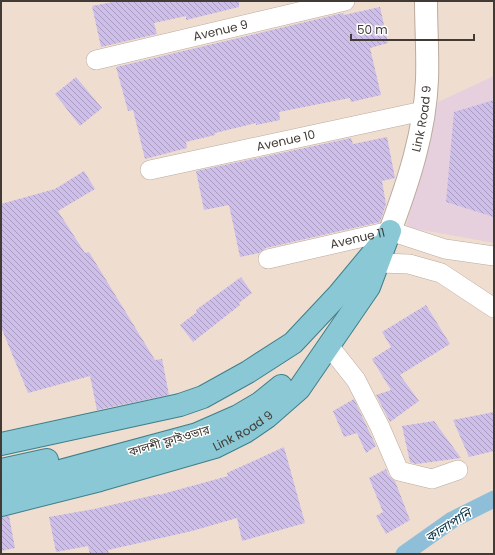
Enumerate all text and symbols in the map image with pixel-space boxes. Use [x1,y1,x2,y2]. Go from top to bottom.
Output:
street label: Avenue 9 [191,15,250,45]
scale bar [351,16,474,42]
text: 50 m [357,21,388,38]
street label: Link Road 9 [407,85,435,154]
street label: Avenue 10 [255,126,317,155]
street label: Avenue 11 [328,223,387,252]
street label: Link Road 9 [210,406,277,455]
street label: কালশী ফ্লাইওভার [125,421,212,460]
water label: কালাপানি [422,503,477,547]

